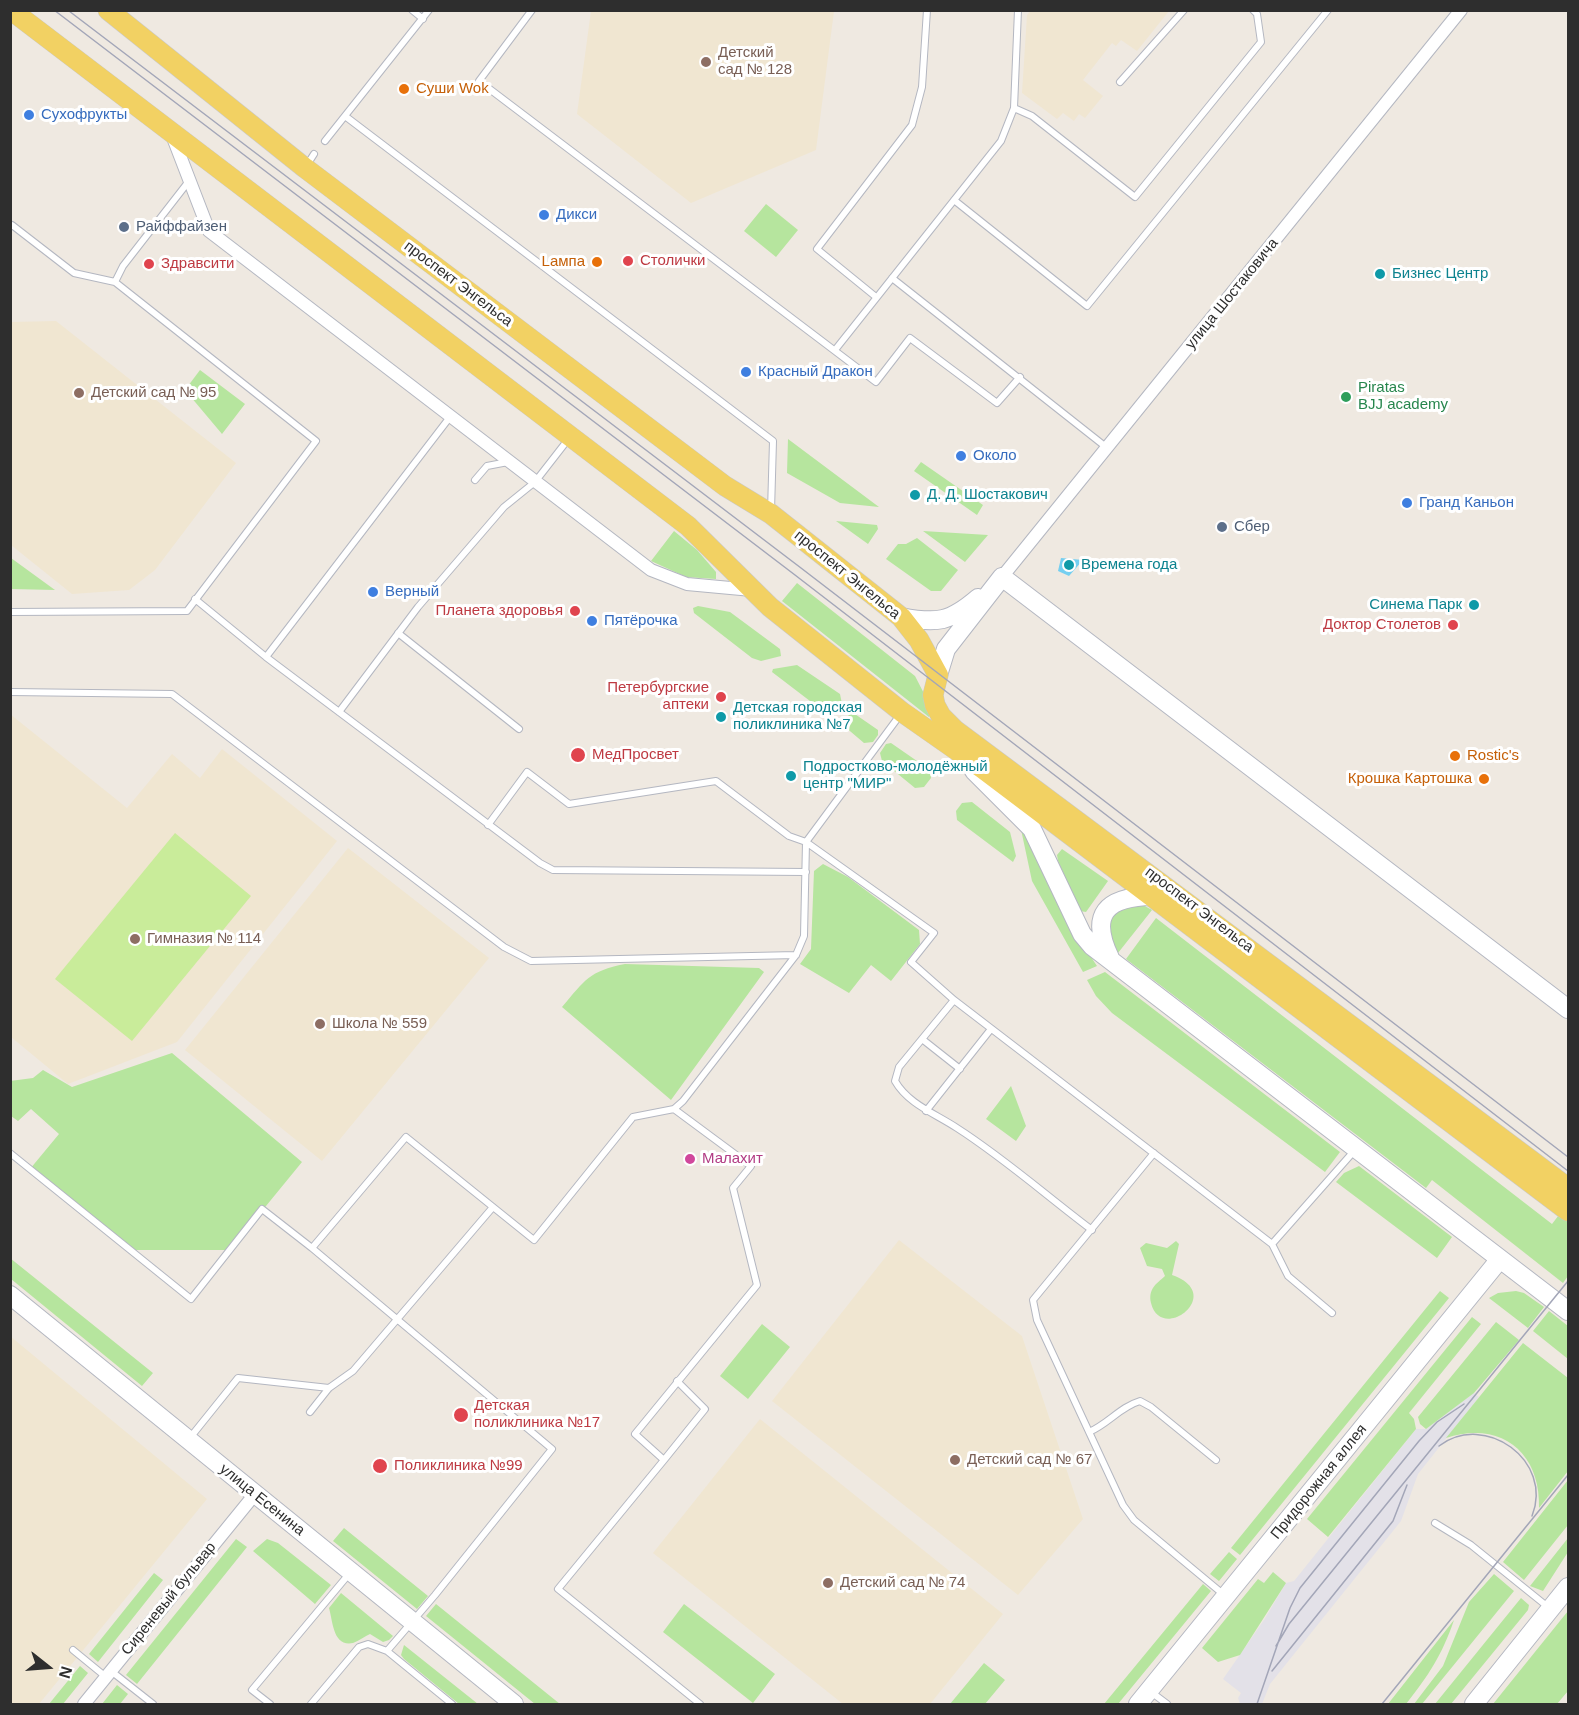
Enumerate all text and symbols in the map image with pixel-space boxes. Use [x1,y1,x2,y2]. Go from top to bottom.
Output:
place label: Детский сад № 128 [718,44,792,79]
marker: Детский сад № 128 [699,55,713,69]
place label: Суши Wok [416,80,489,98]
marker: Суши Wok [397,82,411,96]
place label: Сухофрукты [41,106,127,124]
marker: Сухофрукты [22,108,36,122]
place label: Дикси [556,206,597,224]
marker: Дикси [537,208,551,222]
place label: Райффайзен [136,218,227,236]
marker: Райффайзен [117,220,131,234]
street label: улица Шостаковича [1182,235,1282,353]
street label: проспект Энгельса [400,237,516,331]
place label: Столички [640,252,705,270]
place label: Lампа [542,253,585,271]
marker: Столички [621,254,635,268]
place label: Здравсити [161,255,234,273]
marker: Lампа [590,255,604,269]
marker: Здравсити [142,257,156,271]
place label: Бизнес Центр [1392,265,1488,283]
marker: Бизнес Центр [1373,267,1387,281]
place label: Красный Дракон [758,363,873,381]
marker: Красный Дракон [739,365,753,379]
place label: Piratas BJJ academy [1358,379,1448,414]
place label: Детский сад № 95 [91,384,216,402]
marker: Детский сад № 95 [72,386,86,400]
marker: Piratas BJJ academy [1339,390,1353,404]
place label: Около [973,447,1017,465]
marker: Около [954,449,968,463]
place label: Д. Д. Шостакович [927,486,1048,504]
marker: Д. Д. Шостакович [908,488,922,502]
place label: Гранд Каньон [1419,494,1514,512]
marker: Гранд Каньон [1400,496,1414,510]
place label: Сбер [1234,518,1270,536]
marker: Сбер [1215,520,1229,534]
street label: проспект Энгельса [790,527,904,623]
place label: Времена года [1081,556,1177,574]
marker: Времена года [1062,558,1076,572]
place label: Верный [385,583,439,601]
marker: Верный [366,585,380,599]
place label: Синема Парк [1369,596,1462,614]
marker: Синема Парк [1467,598,1481,612]
place label: Планета здоровья [436,602,563,620]
marker: Планета здоровья [568,604,582,618]
place label: Пятёрочка [604,612,678,630]
marker: Пятёрочка [585,614,599,628]
place label: Доктор Столетов [1323,616,1441,634]
marker: Доктор Столетов [1446,618,1460,632]
place label: Петербургские аптеки [607,679,709,714]
marker: Петербургские аптеки [714,690,728,704]
place label: Детская городская поликлиника №7 [733,699,862,734]
marker: Детская городская поликлиника №7 [714,710,728,724]
marker: МедПросвет [569,746,587,764]
place label: МедПросвет [592,746,679,764]
place label: Rostic's [1467,747,1519,765]
marker: Rostic's [1448,749,1462,763]
place label: Подростково-молодёжный центр "МИР" [803,758,988,793]
marker: Подростково-молодёжный центр "МИР" [784,769,798,783]
place label: Крошка Картошка [1348,770,1472,788]
marker: Крошка Картошка [1477,772,1491,786]
street label: проспект Энгельса [1141,863,1257,957]
place label: Гимназия № 114 [147,930,261,948]
marker: Гимназия № 114 [128,932,142,946]
place label: Школа № 559 [332,1015,427,1033]
marker: Школа № 559 [313,1017,327,1031]
place label: Малахит [702,1150,763,1168]
marker: Малахит [683,1152,697,1166]
place label: Детская поликлиника №17 [474,1397,600,1432]
marker: Детская поликлиника №17 [452,1406,470,1424]
street label: Придорожная аллея [1267,1421,1371,1543]
place label: Детский сад № 67 [967,1451,1092,1469]
marker: Детский сад № 67 [948,1453,962,1467]
marker: Поликлиника №99 [371,1457,389,1475]
place label: Поликлиника №99 [394,1457,523,1475]
street label: улица Есенина [216,1460,308,1540]
street label: Сиреневый бульвар [118,1539,220,1659]
place label: Детский сад № 74 [840,1574,965,1592]
marker: Детский сад № 74 [821,1576,835,1590]
north arrow [18,1637,78,1697]
text: N [56,1664,76,1680]

